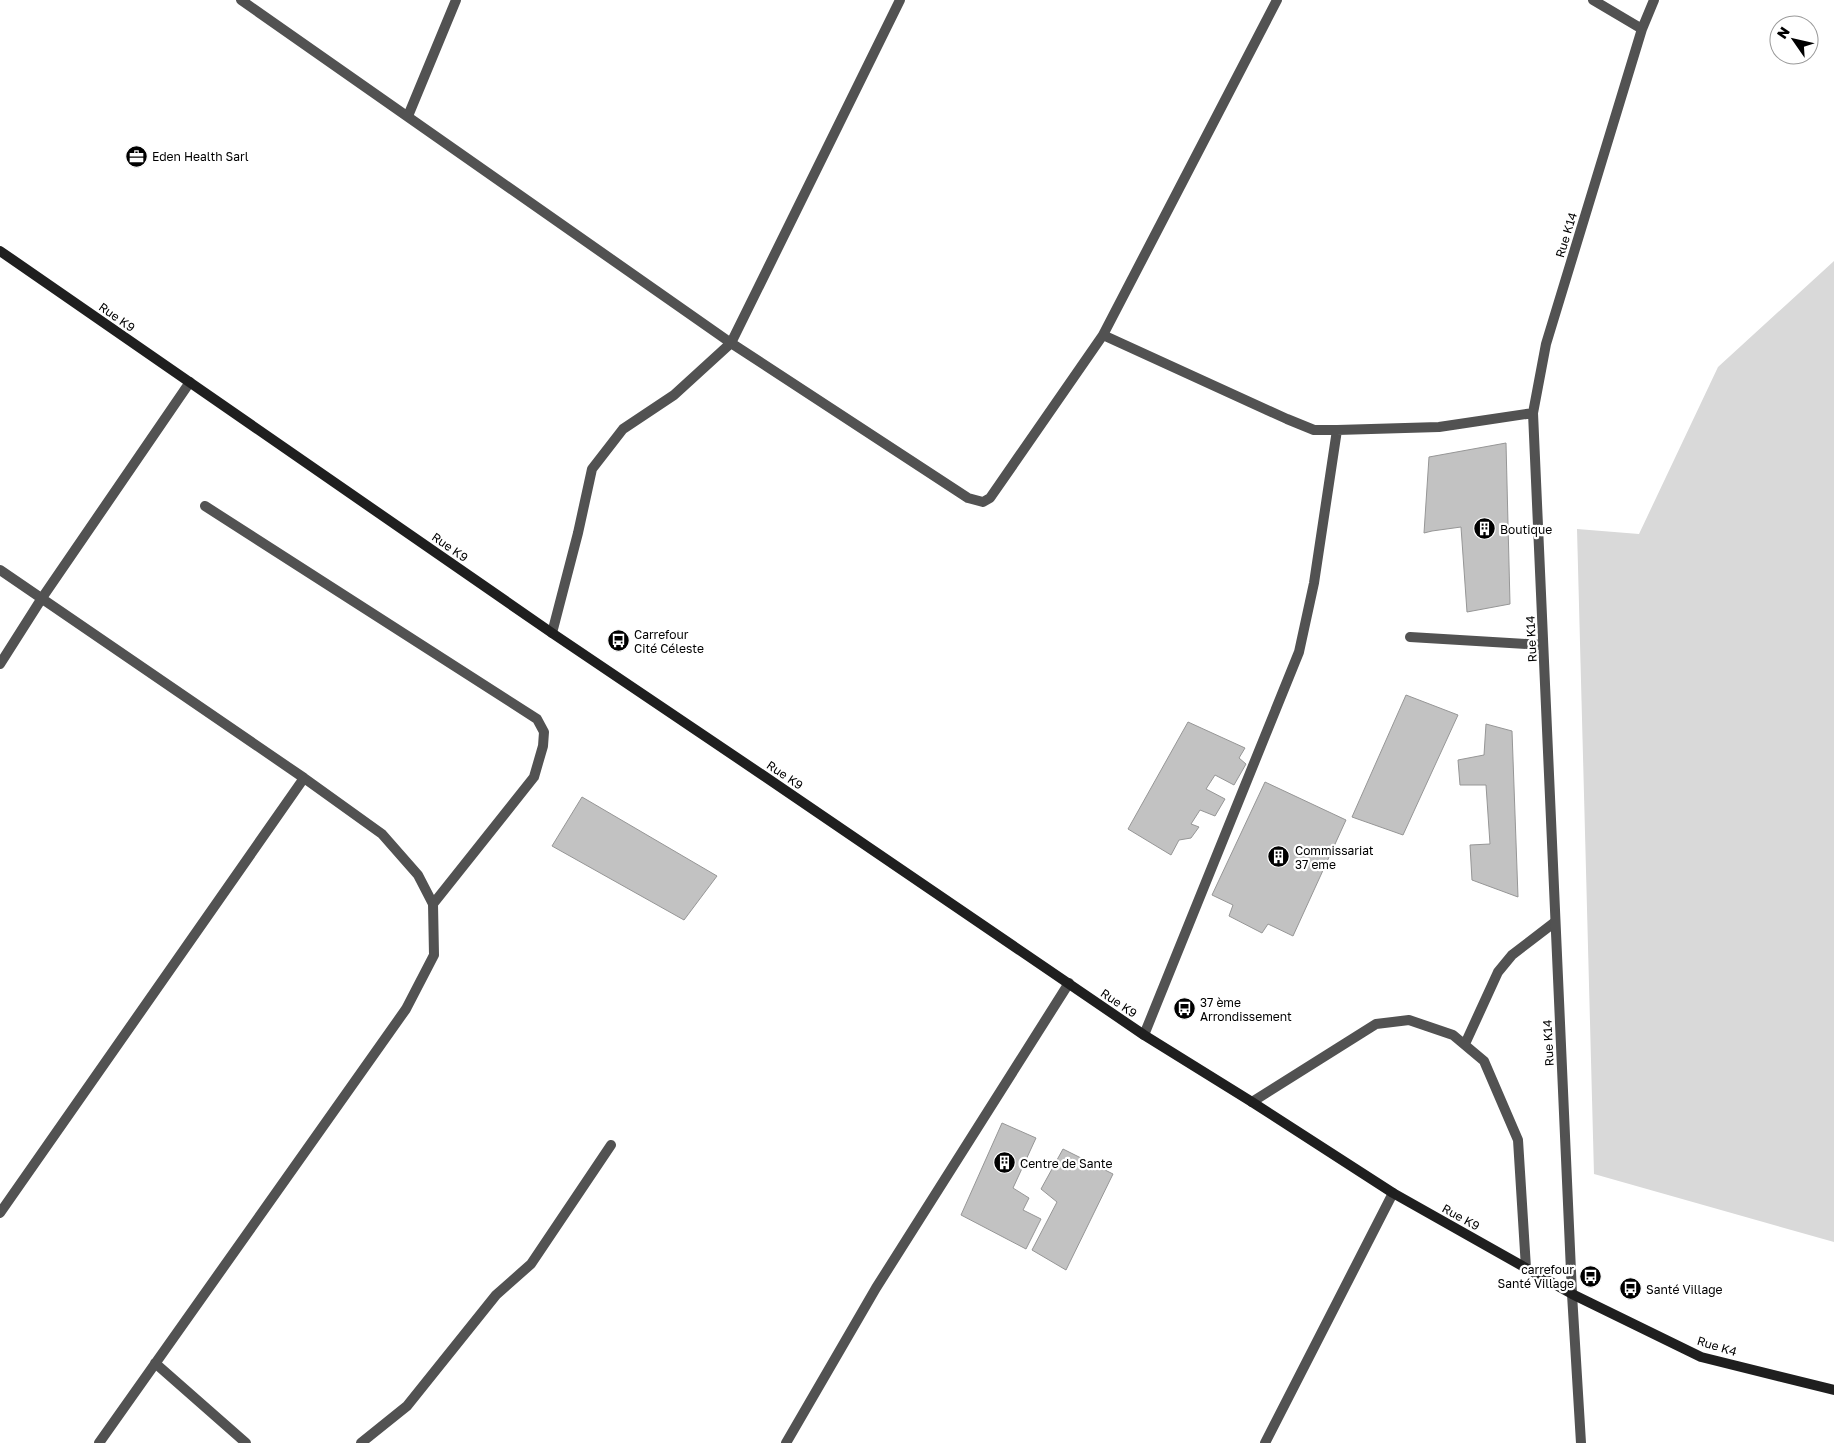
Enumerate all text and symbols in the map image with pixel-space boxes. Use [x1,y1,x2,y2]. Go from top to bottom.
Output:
north arrow [1769,15,1819,65]
text: N [1773,23,1793,42]
office icon: Eden Health Sarl [124,144,148,168]
place label: Eden Health Sarl [152,149,249,164]
street label: Rue K14 [1552,211,1580,259]
street label: Rue K9 [96,299,138,335]
building icon: Boutique [1472,517,1496,541]
place label: Boutique [1500,522,1552,537]
street label: Rue K9 [429,529,471,565]
street label: Rue K14 [1522,615,1540,663]
place label: Carrefour Cité Céleste [634,627,704,656]
bus stop icon: Carrefour Cité Céleste [606,629,630,653]
street label: Rue K9 [764,757,806,793]
place label: Commissariat 37 eme [1295,843,1374,872]
building icon: Commissariat 37 eme [1267,845,1291,869]
street label: Rue K9 [1098,985,1140,1021]
place label: 37 ème Arrondissement [1200,995,1292,1024]
bus stop icon: 37 ème Arrondissement [1172,997,1196,1021]
street label: Rue K14 [1539,1019,1557,1067]
building icon: Centre de Sante [992,1151,1016,1175]
place label: Centre de Sante [1020,1156,1113,1171]
street label: Rue K9 [1440,1201,1482,1233]
place label: carrefour Santé Village [1497,1262,1574,1291]
bus stop icon: carrefour Santé Village [1578,1264,1602,1288]
bus stop icon: Santé Village [1618,1277,1642,1301]
place label: Santé Village [1646,1282,1723,1297]
street label: Rue K4 [1695,1333,1739,1359]

